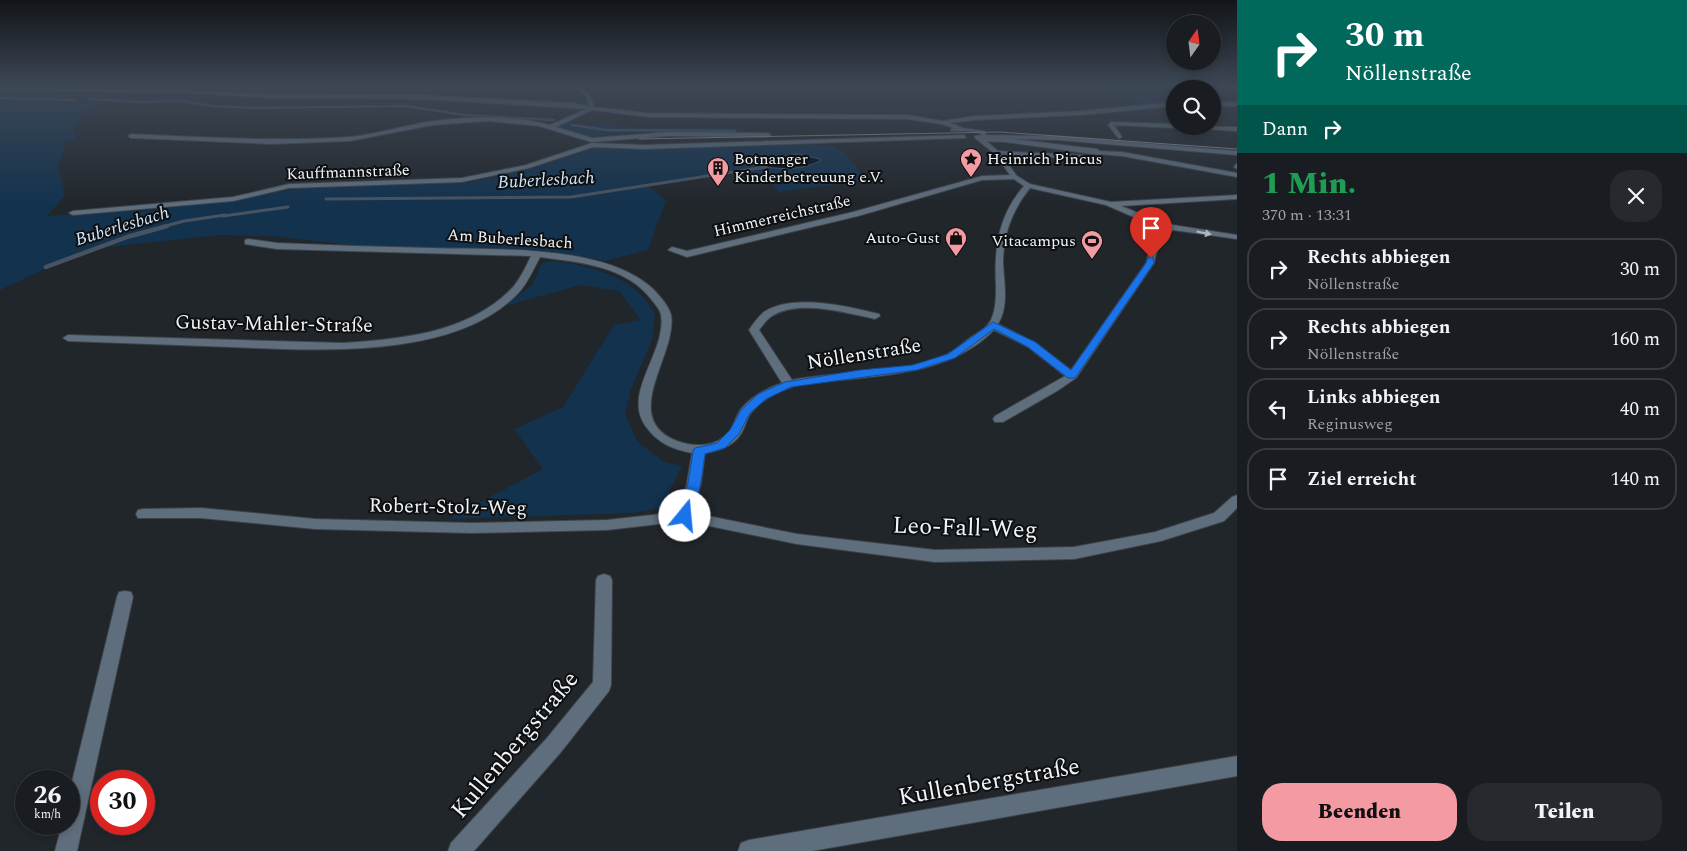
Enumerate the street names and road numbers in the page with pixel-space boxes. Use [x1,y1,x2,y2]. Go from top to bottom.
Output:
street label: Kauffmannstraße [286,158,410,186]
street label: Himmerreichstraße [711,189,853,243]
street label: Am Buberlesbach [447,223,573,255]
street label: Gustav-Mahler-Straße [175,307,373,341]
street label: Nöllenstraße [805,330,923,378]
street label: Robert-Stolz-Weg [369,491,527,523]
street label: Leo-Fall-Weg [892,507,1038,549]
street label: Kullenbergstraße [442,663,588,827]
street label: Kullenbergstraße [896,748,1082,816]

